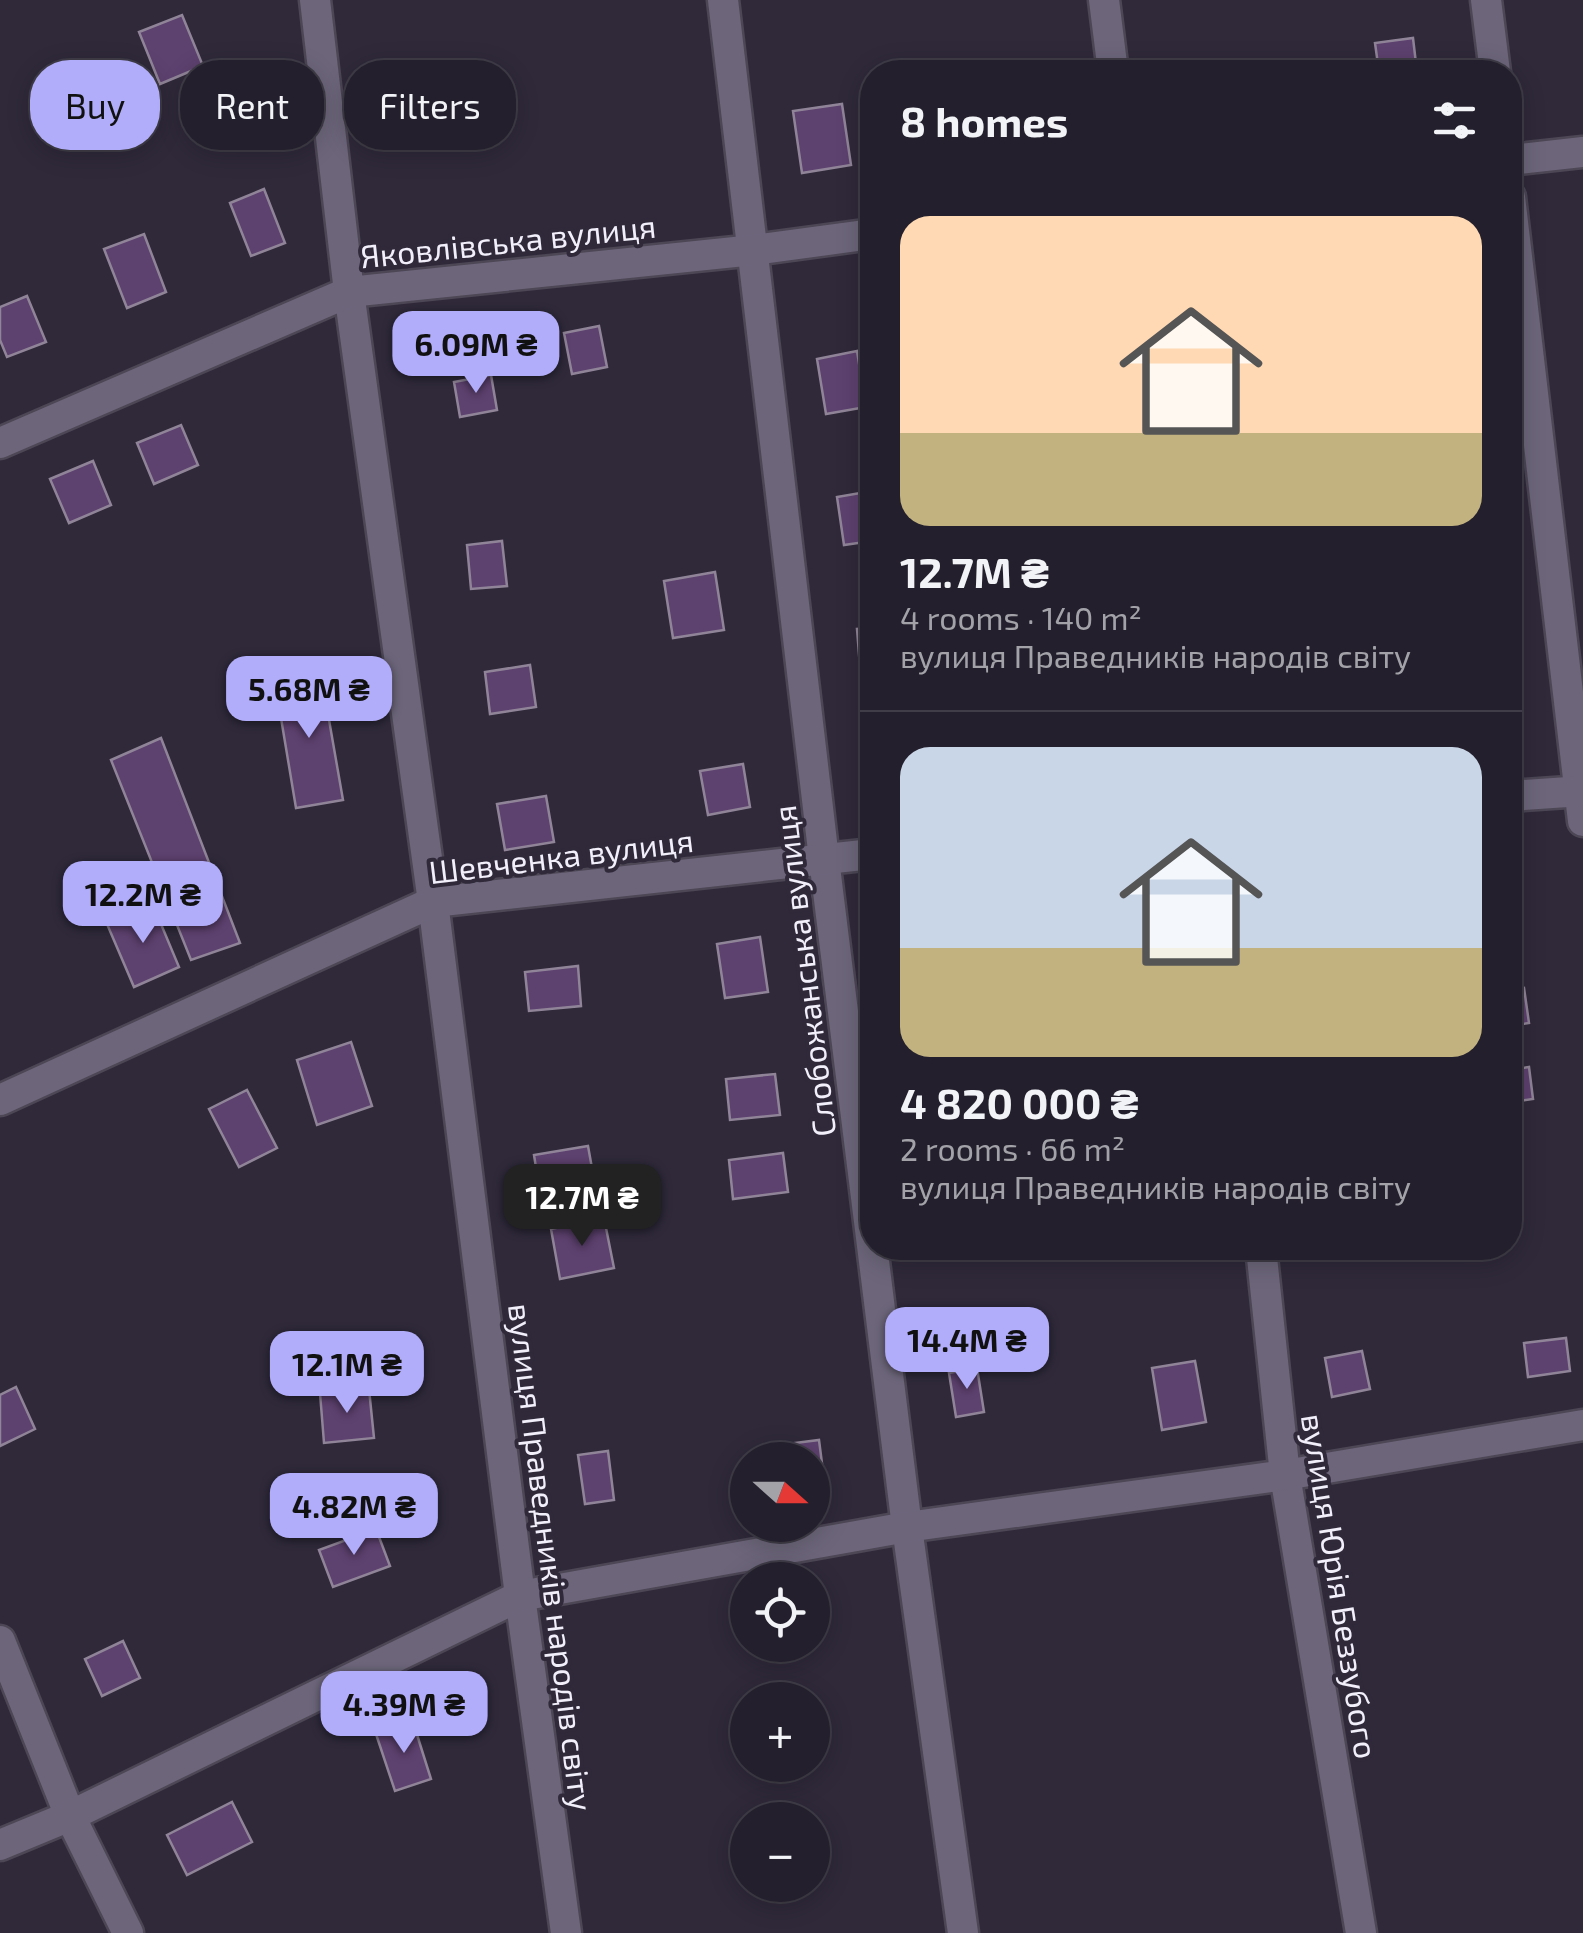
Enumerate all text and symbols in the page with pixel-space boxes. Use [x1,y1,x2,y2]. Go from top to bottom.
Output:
chip: Buy [30,60,160,150]
chip: Rent [180,60,324,150]
chip: Filters [344,60,516,150]
icon: filters [1427,93,1482,148]
text: 8 homes [900,95,1068,145]
street label: Яковлівська вулиця [358,206,658,275]
icon: home [1101,281,1281,461]
pin: 6.09M ₴ [384,311,568,396]
text: 6.09M ₴ [414,324,538,362]
text: 12.7M ₴ [900,546,1049,596]
text: 4 rooms · 140 m² [900,598,1142,636]
text: вулиця Праведників народів світу [900,636,1411,674]
pin: 5.68M ₴ [217,656,401,741]
text: 5.68M ₴ [248,669,370,707]
street label: Слобожанська вулиця [764,803,843,1139]
icon: home [1101,812,1281,992]
street label: Шевченка вулиця [427,820,696,891]
pin: 12.2M ₴ [51,861,235,946]
text: 12.2M ₴ [85,874,201,912]
text: 4 820 000 ₴ [900,1077,1139,1127]
text: 2 rooms · 66 m² [900,1129,1125,1167]
pin: 12.7M ₴ [490,1164,674,1249]
text: вулиця Праведників народів світу [900,1167,1411,1205]
text: 12.7M ₴ [525,1177,639,1215]
street label: вулиця Праведників народів світу [501,1301,602,1813]
pin: 14.4M ₴ [875,1307,1059,1392]
text: 14.4M ₴ [907,1320,1027,1358]
pin: 12.1M ₴ [255,1331,439,1416]
text: 12.1M ₴ [292,1344,402,1382]
street label: вулиця Юрія Беззубого [1294,1411,1387,1762]
north arrow [730,1442,830,1542]
map controls [730,1442,830,1902]
pin: 4.82M ₴ [262,1473,446,1558]
text: 4.82M ₴ [292,1486,416,1524]
button: locate [730,1562,830,1662]
pin: 4.39M ₴ [312,1671,496,1756]
button: + [730,1682,830,1782]
text: 4.39M ₴ [343,1684,465,1722]
button: − [730,1802,830,1902]

